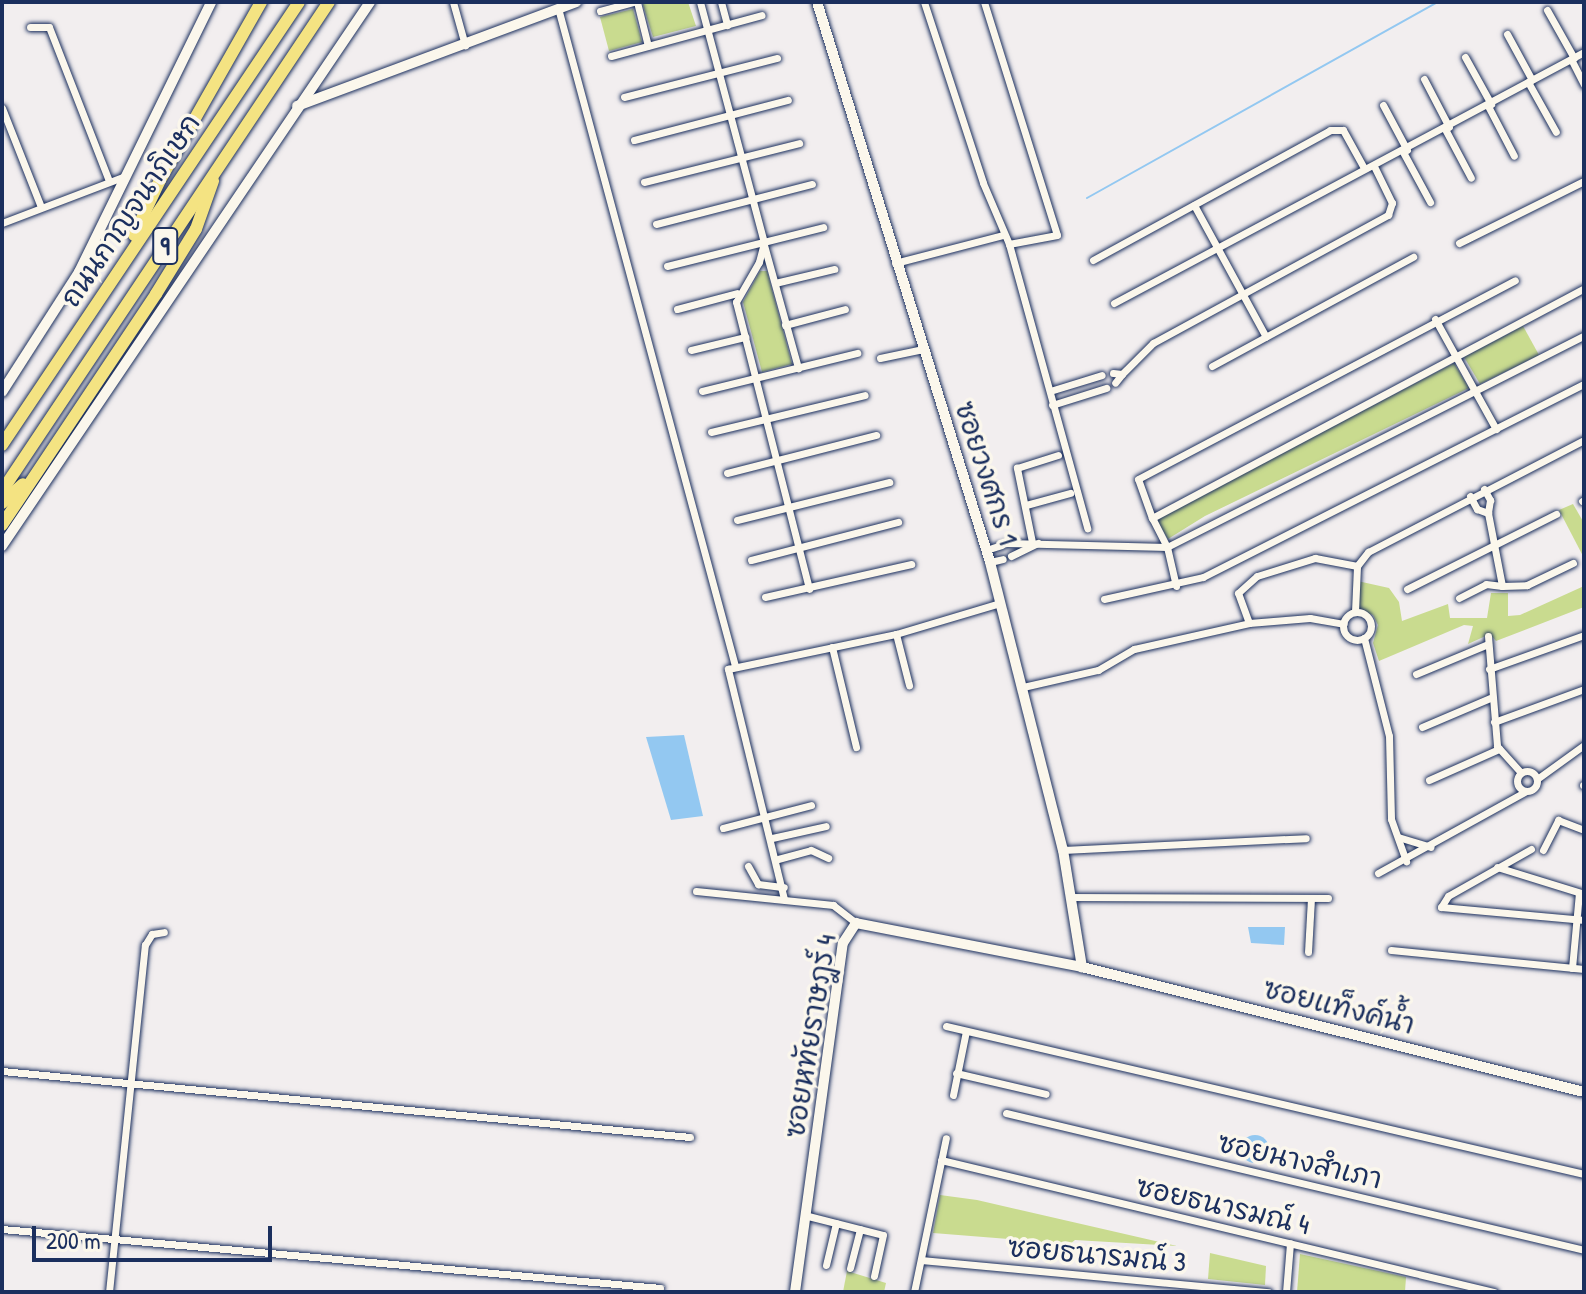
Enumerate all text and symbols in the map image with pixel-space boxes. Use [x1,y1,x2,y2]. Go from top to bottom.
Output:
street label: ถนนกาญจนาภิเษก [53,107,207,313]
road number: 9 [151,224,179,268]
street label: ซอยวงศกร 1 [948,397,1026,549]
street label: ซอยหทัยราษฎร์ 4 [777,932,843,1140]
street label: ซอยแท็งค์น้ำ [1260,971,1418,1041]
street label: ซอยนางสำเภา [1215,1125,1385,1195]
street label: ซอยธนารมณ์ 4 [1133,1169,1313,1241]
scale bar [36,1210,276,1260]
text: 200 m [46,1224,101,1256]
street label: ซอยธนารมณ์ 3 [1006,1229,1188,1279]

